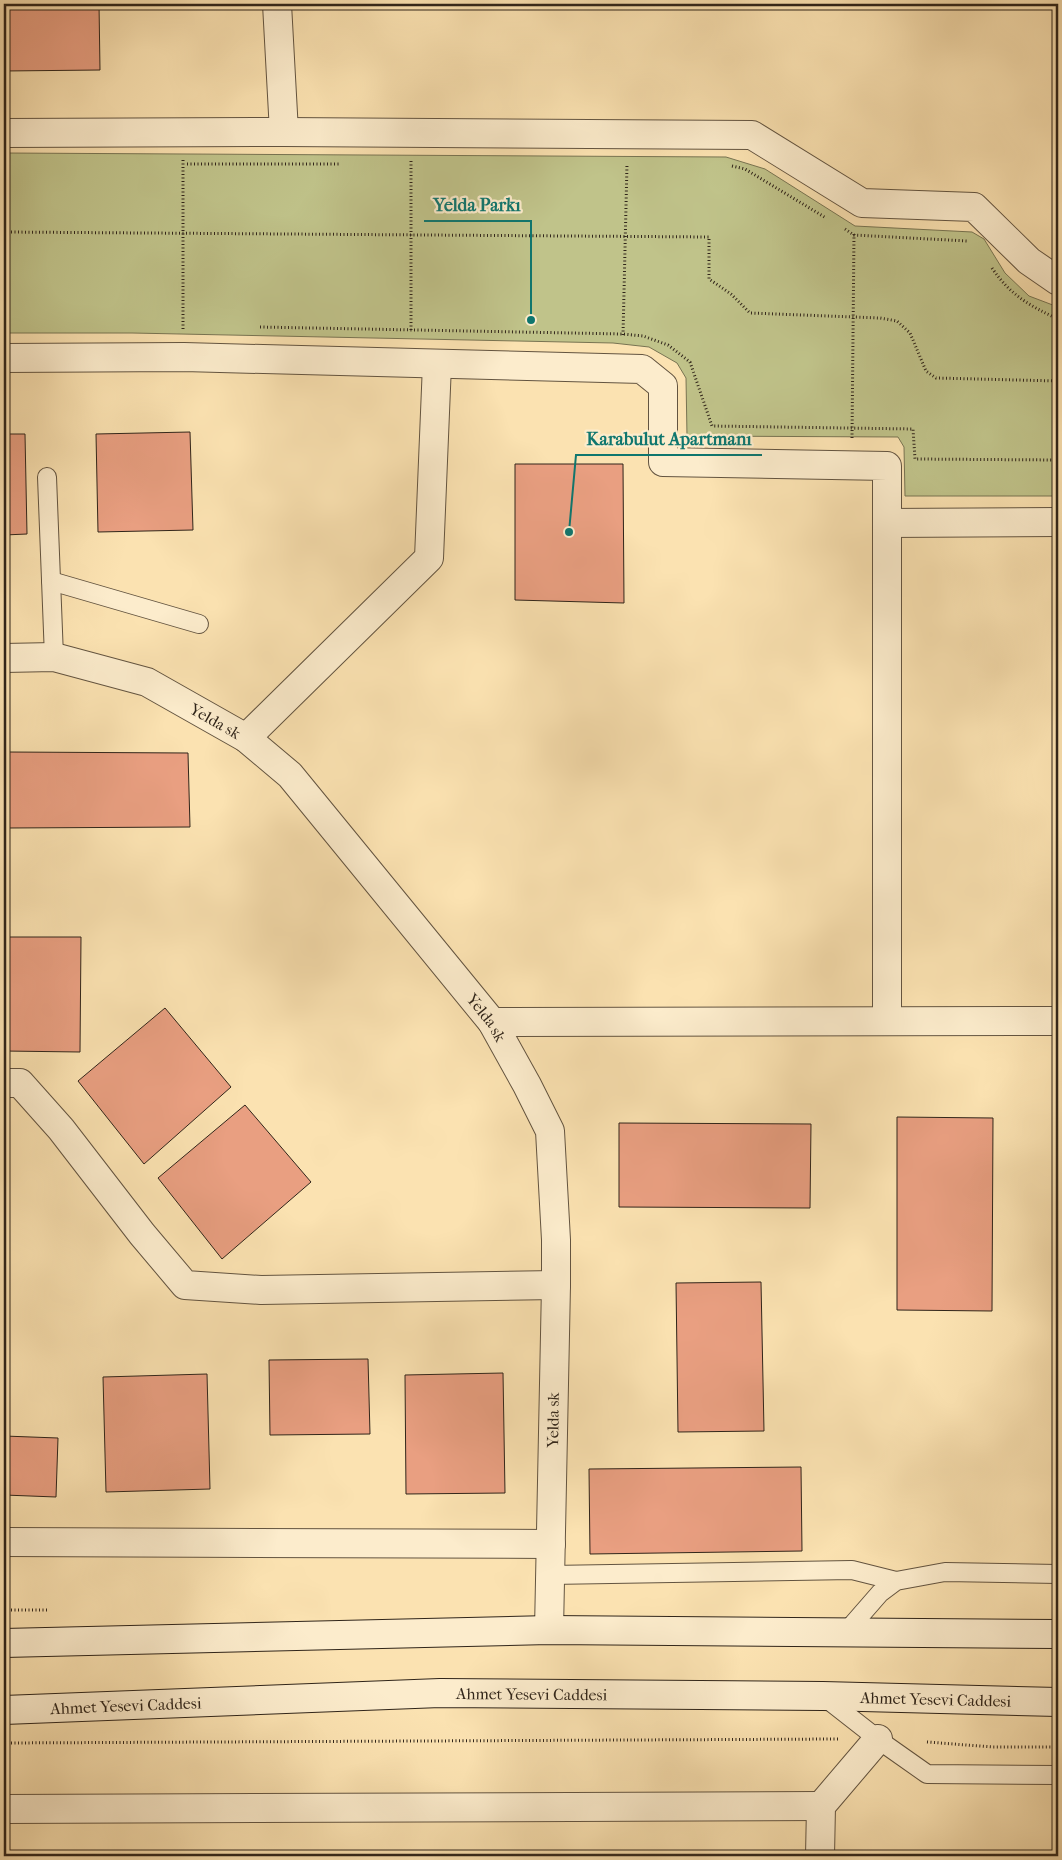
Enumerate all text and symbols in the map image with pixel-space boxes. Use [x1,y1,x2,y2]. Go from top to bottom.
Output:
callout: Yelda Parkı [424,188,531,221]
text: Yelda Parkı [432,195,521,216]
callout: Karabulut Apartmanı [576,422,762,455]
text: Karabulut Apartmanı [586,429,752,450]
street label: Yelda sk [186,698,245,743]
street label: Yelda sk [462,989,511,1046]
street label: Yelda sk [543,1391,563,1449]
street label: Ahmet Yesevi Caddesi [455,1684,608,1704]
street label: Ahmet Yesevi Caddesi [859,1687,1012,1710]
street label: Ahmet Yesevi Caddesi [49,1693,202,1718]

